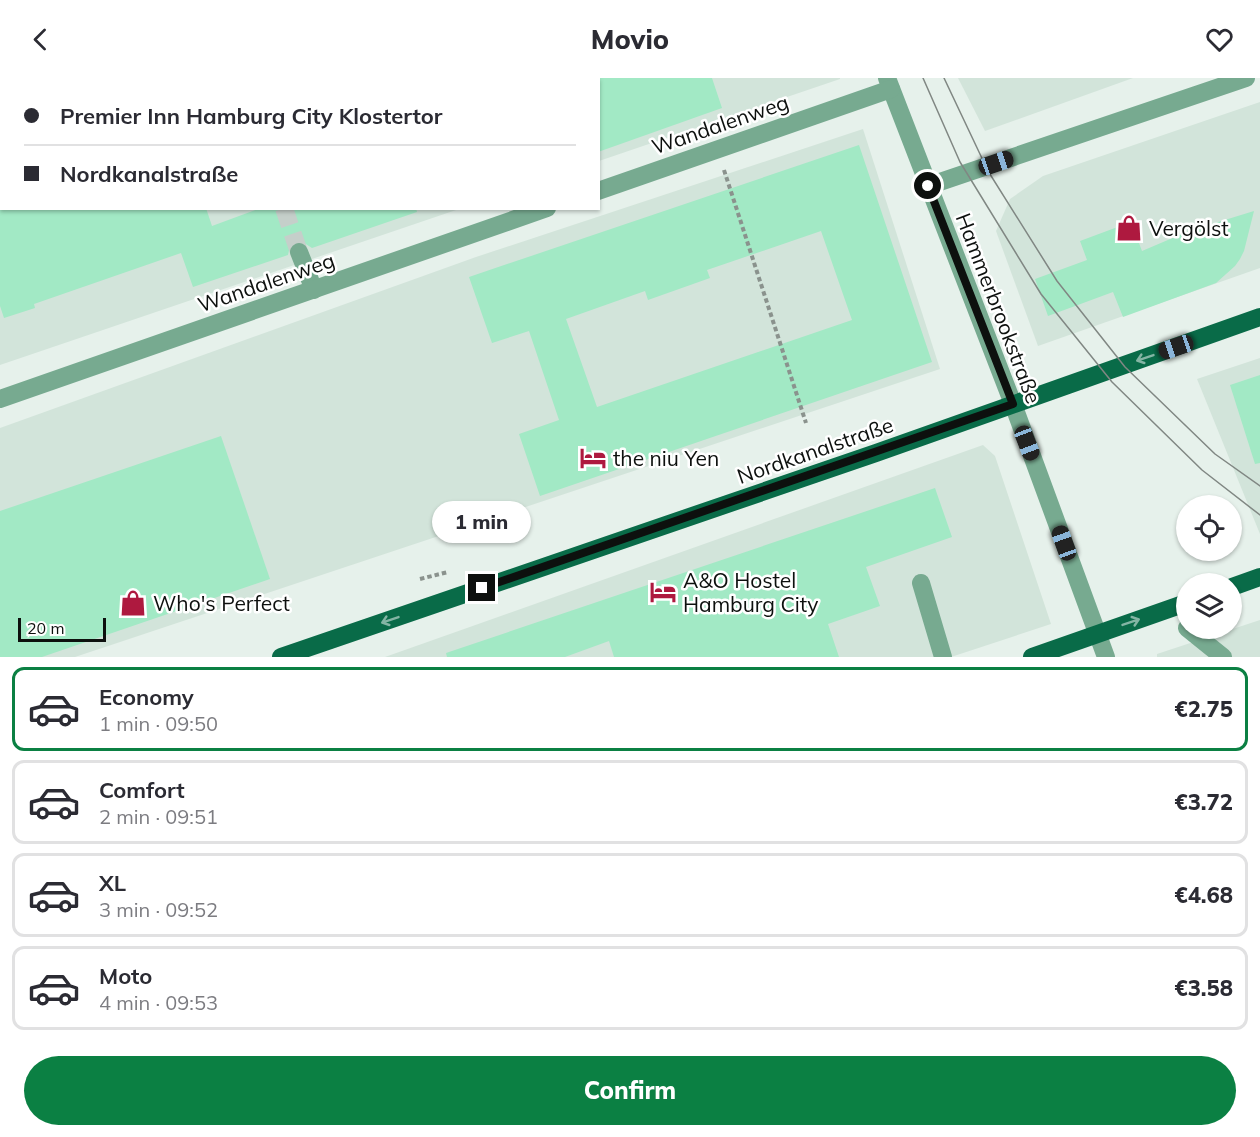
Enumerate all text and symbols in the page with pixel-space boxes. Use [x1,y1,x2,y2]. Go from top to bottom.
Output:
text: Movio [591,22,669,56]
icon: back [24,23,57,56]
icon: heart [1203,23,1236,56]
street label: Wandalenweg [648,88,792,160]
text: Premier Inn Hamburg City Klostertor [60,102,442,130]
car [976,149,1016,177]
text: Nordkanalstraße [60,160,238,188]
route start [914,172,941,199]
street label: Hammerbrookstraße [951,209,1047,407]
shop icon: Vergölst [1114,213,1144,243]
place label: Vergölst [1149,215,1229,241]
street label: Wandalenweg [194,246,338,318]
car [1156,333,1196,361]
one-way arrow [1136,353,1155,364]
street label: Nordkanalstraße [733,411,897,489]
car [1012,423,1042,463]
hotel icon: the niu Yen [578,443,608,473]
place label: the niu Yen [613,445,719,471]
map controls [1176,495,1242,639]
button: locate [1176,495,1242,561]
callout: 1 min [432,501,532,543]
text: 1 min [455,509,508,534]
car [1049,523,1079,563]
place label: A&O Hostel Hamburg City [683,567,818,617]
button: layers [1176,573,1242,639]
route end [468,574,495,601]
hotel icon: A&O Hostel Hamburg City [648,577,678,607]
shop icon: Who's Perfect [118,588,148,618]
place label: Who's Perfect [153,590,290,616]
scale bar [18,615,106,642]
one-way arrow [381,615,400,626]
one-way arrow [1121,616,1140,627]
text: 20 m [27,618,64,638]
icon: car [27,682,81,736]
text: Economy [99,683,194,711]
text: €2.75 [1174,695,1233,723]
text: 1 min · 09:50 [99,711,218,736]
icon: car [27,775,81,829]
text: Comfort [99,776,185,804]
text: €3.72 [1174,788,1233,816]
text: 2 min · 09:51 [99,804,218,829]
icon: car [27,868,81,922]
text: XL [99,869,126,897]
text: €4.68 [1174,881,1233,909]
text: 3 min · 09:52 [99,897,218,922]
icon: car [27,961,81,1015]
text: Moto [99,962,152,990]
text: €3.58 [1174,974,1233,1002]
text: 4 min · 09:53 [99,990,218,1015]
button: Confirm [24,1056,1236,1125]

